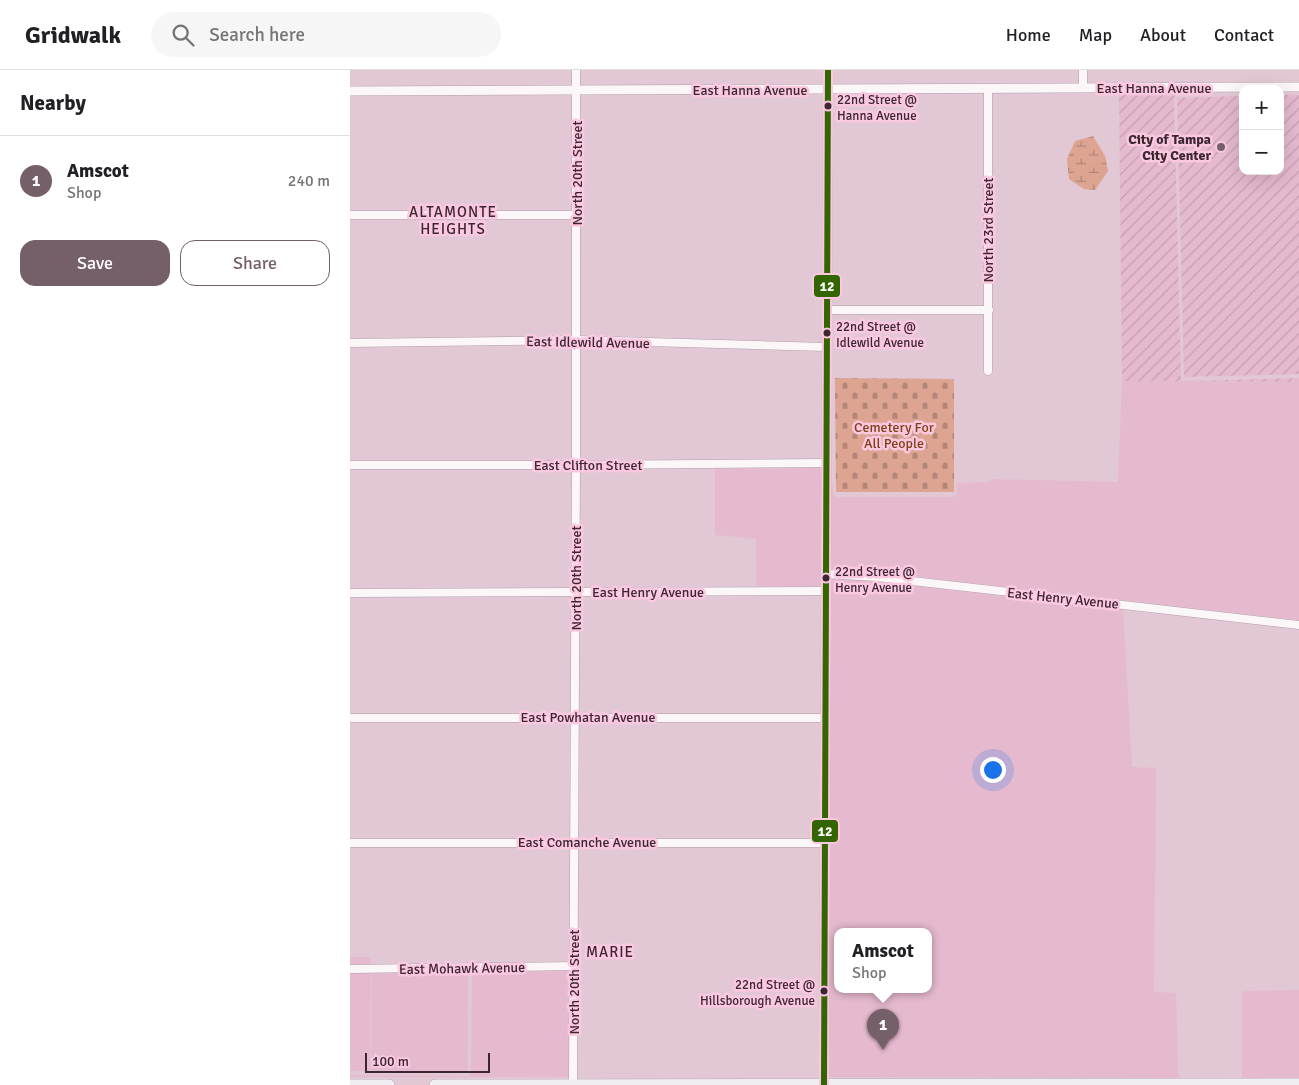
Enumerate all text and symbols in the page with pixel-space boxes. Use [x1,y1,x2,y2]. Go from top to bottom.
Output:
search box [151,12,501,57]
text: Gridwalk [25,20,121,50]
icon: search [169,21,197,49]
text: Search here [209,23,305,47]
text: Home [1006,24,1051,46]
text: Map [1079,24,1112,46]
text: About [1140,24,1186,46]
text: Contact [1214,24,1274,46]
street label: East Hanna Avenue [1097,80,1211,97]
street label: East Hanna Avenue [693,82,807,99]
map controls [1239,85,1284,175]
button: + [1239,85,1284,130]
text: Nearby [20,90,86,116]
place label: 22nd Street @ Hanna Avenue [837,92,917,124]
marker: 22nd Street @ Hanna Avenue [823,101,833,111]
street label: North 20th Street [569,120,586,226]
button: − [1239,130,1284,175]
place label: City of Tampa City Center [1128,131,1211,164]
marker: City of Tampa City Center [1215,141,1227,153]
text: Amscot [67,159,129,183]
text: 1 [32,171,40,191]
text: 240 m [288,171,330,191]
street label: North 23rd Street [980,177,997,282]
text: Shop [67,183,101,203]
district label: ALTAMONTE HEIGHTS [409,203,497,238]
button: Save [20,240,170,286]
button: Share [180,240,330,286]
line badge: 12 [813,274,841,298]
text: 12 [819,278,835,295]
place label: 22nd Street @ Idlewild Avenue [836,319,924,351]
marker: 22nd Street @ Idlewild Avenue [822,328,832,338]
street label: East Idlewild Avenue [526,333,650,352]
park label: Cemetery For All People [854,419,935,452]
street label: East Clifton Street [534,457,642,474]
street label: North 20th Street [568,525,585,631]
place label: 22nd Street @ Henry Avenue [835,564,915,596]
marker: 22nd Street @ Henry Avenue [821,573,831,583]
street label: East Henry Avenue [592,584,704,601]
street label: East Henry Avenue [1006,584,1120,613]
street label: East Powhatan Avenue [521,709,655,726]
your location [980,757,1006,783]
line badge: 12 [811,819,839,843]
text: 12 [817,823,833,840]
street label: East Comanche Avenue [518,834,656,851]
popup [834,928,932,993]
street label: North 20th Street [566,929,583,1035]
text: Amscot [852,939,914,963]
district label: MARIE [586,943,634,961]
street label: East Mohawk Avenue [399,959,525,978]
text: Shop [852,963,887,983]
place label: 22nd Street @ Hillsborough Avenue [700,977,815,1009]
marker: 22nd Street @ Hillsborough Avenue [819,986,829,996]
pin: 1 [867,1009,899,1050]
scale bar [365,1050,490,1073]
text: 100 m [372,1053,409,1070]

